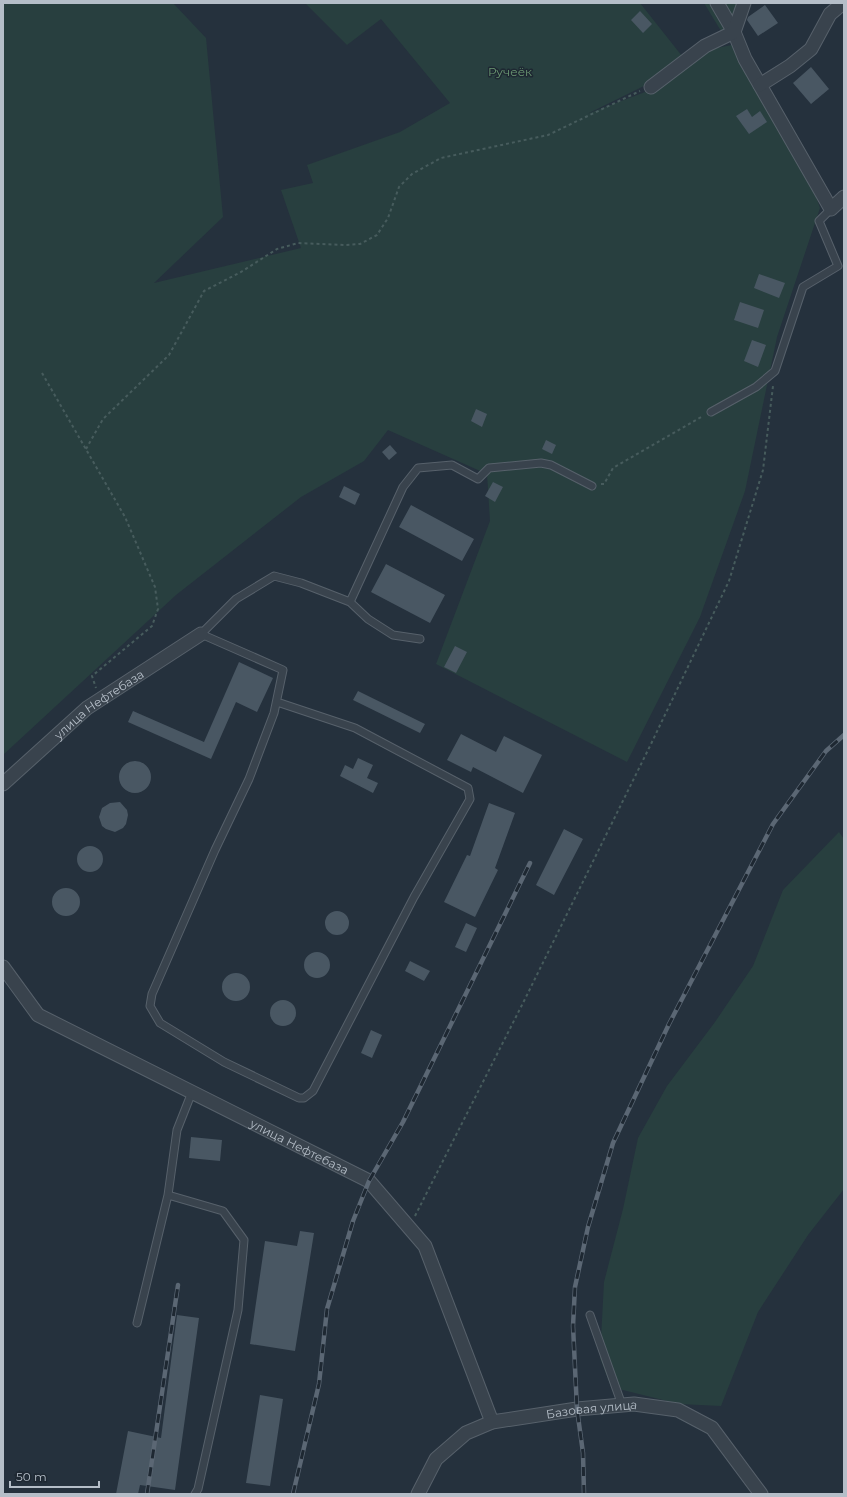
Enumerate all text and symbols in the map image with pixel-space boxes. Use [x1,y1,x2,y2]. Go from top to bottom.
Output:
park label: Ручеёк [488,64,532,79]
street label: улица Нефтебаза [50,666,146,743]
street label: улица Нефтебаза [247,1115,351,1177]
street label: Базовая улица [545,1396,638,1421]
scale bar [10,1463,99,1489]
text: 50 m [16,1469,47,1484]

